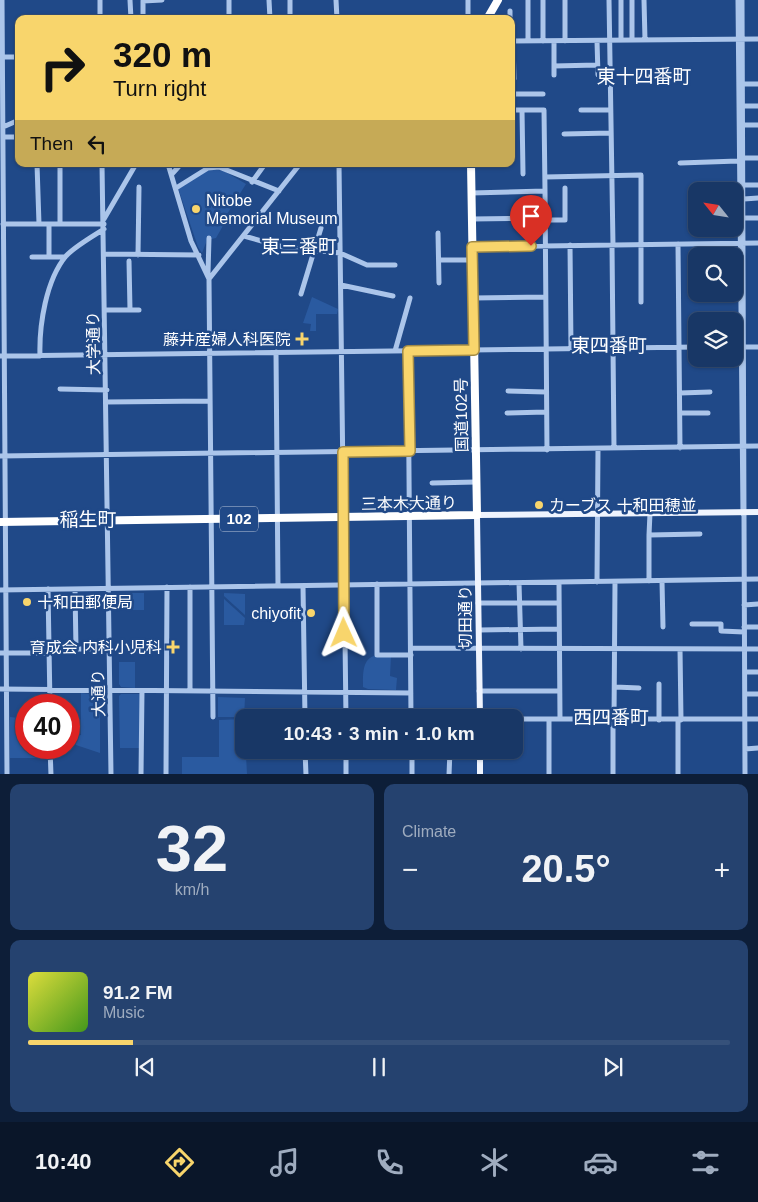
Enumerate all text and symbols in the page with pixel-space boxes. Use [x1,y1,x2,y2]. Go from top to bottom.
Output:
icon: right [30,35,95,100]
text: 320 m [113,35,212,74]
district label: 東十四番町 [596,66,692,87]
text: Turn right [113,76,206,101]
icon: left [83,130,111,158]
text: Then [30,133,73,154]
north arrow [688,182,742,238]
map controls [688,182,743,367]
place label: Nitobe Memorial Museum [206,192,338,227]
pin [510,195,552,246]
icon: arrive [517,202,545,230]
marker: Nitobe Memorial Museum [190,203,202,215]
district label: 東三番町 [261,236,337,257]
button: search [688,247,743,302]
street label: 大学通り [84,311,103,375]
button: layers [688,312,743,367]
place label: 藤井産婦人科医院 [163,331,291,348]
marker: 藤井産婦人科医院 [295,332,309,346]
district label: 東四番町 [571,335,647,356]
street label: 国道102号 [452,377,471,452]
street label: 三本木大通り [361,494,457,513]
place label: カーブス 十和田穂並 [549,497,697,514]
marker: カーブス 十和田穂並 [533,499,545,511]
road number: 102 [220,506,258,532]
district label: 稲生町 [59,509,117,530]
street label: 切田通り [457,585,474,649]
place label: 十和田郵便局 [37,594,133,611]
marker: 十和田郵便局 [21,596,33,608]
place label: chiyofit [251,605,302,622]
position arrow [317,606,369,658]
marker: chiyofit [305,607,317,619]
place label: 育成会 内科小児科 [30,639,162,656]
marker: 育成会 内科小児科 [166,640,180,654]
street label: 大通り [90,669,107,717]
speed limit sign: 40 [15,694,80,759]
district label: 西四番町 [573,707,649,728]
text: 10:43 · 3 min · 1.0 km [283,723,475,744]
text: 32 [156,812,228,885]
text: Climate [402,823,456,840]
text: 20.5° [521,848,611,890]
text: − [402,854,418,885]
text: + [714,854,730,885]
text: km/h [175,881,209,898]
text: 91.2 FM [103,982,173,1003]
text: Music [103,1004,145,1021]
icon: previous [131,1053,159,1081]
icon: pause [365,1053,393,1081]
icon: next [599,1053,627,1081]
icon: directions [162,1145,197,1180]
icon: music [267,1145,302,1180]
icon: phone [372,1145,407,1180]
icon: climate [477,1145,512,1180]
icon: car [583,1145,618,1180]
icon: filters [688,1145,723,1180]
text: 10:40 [35,1149,91,1174]

